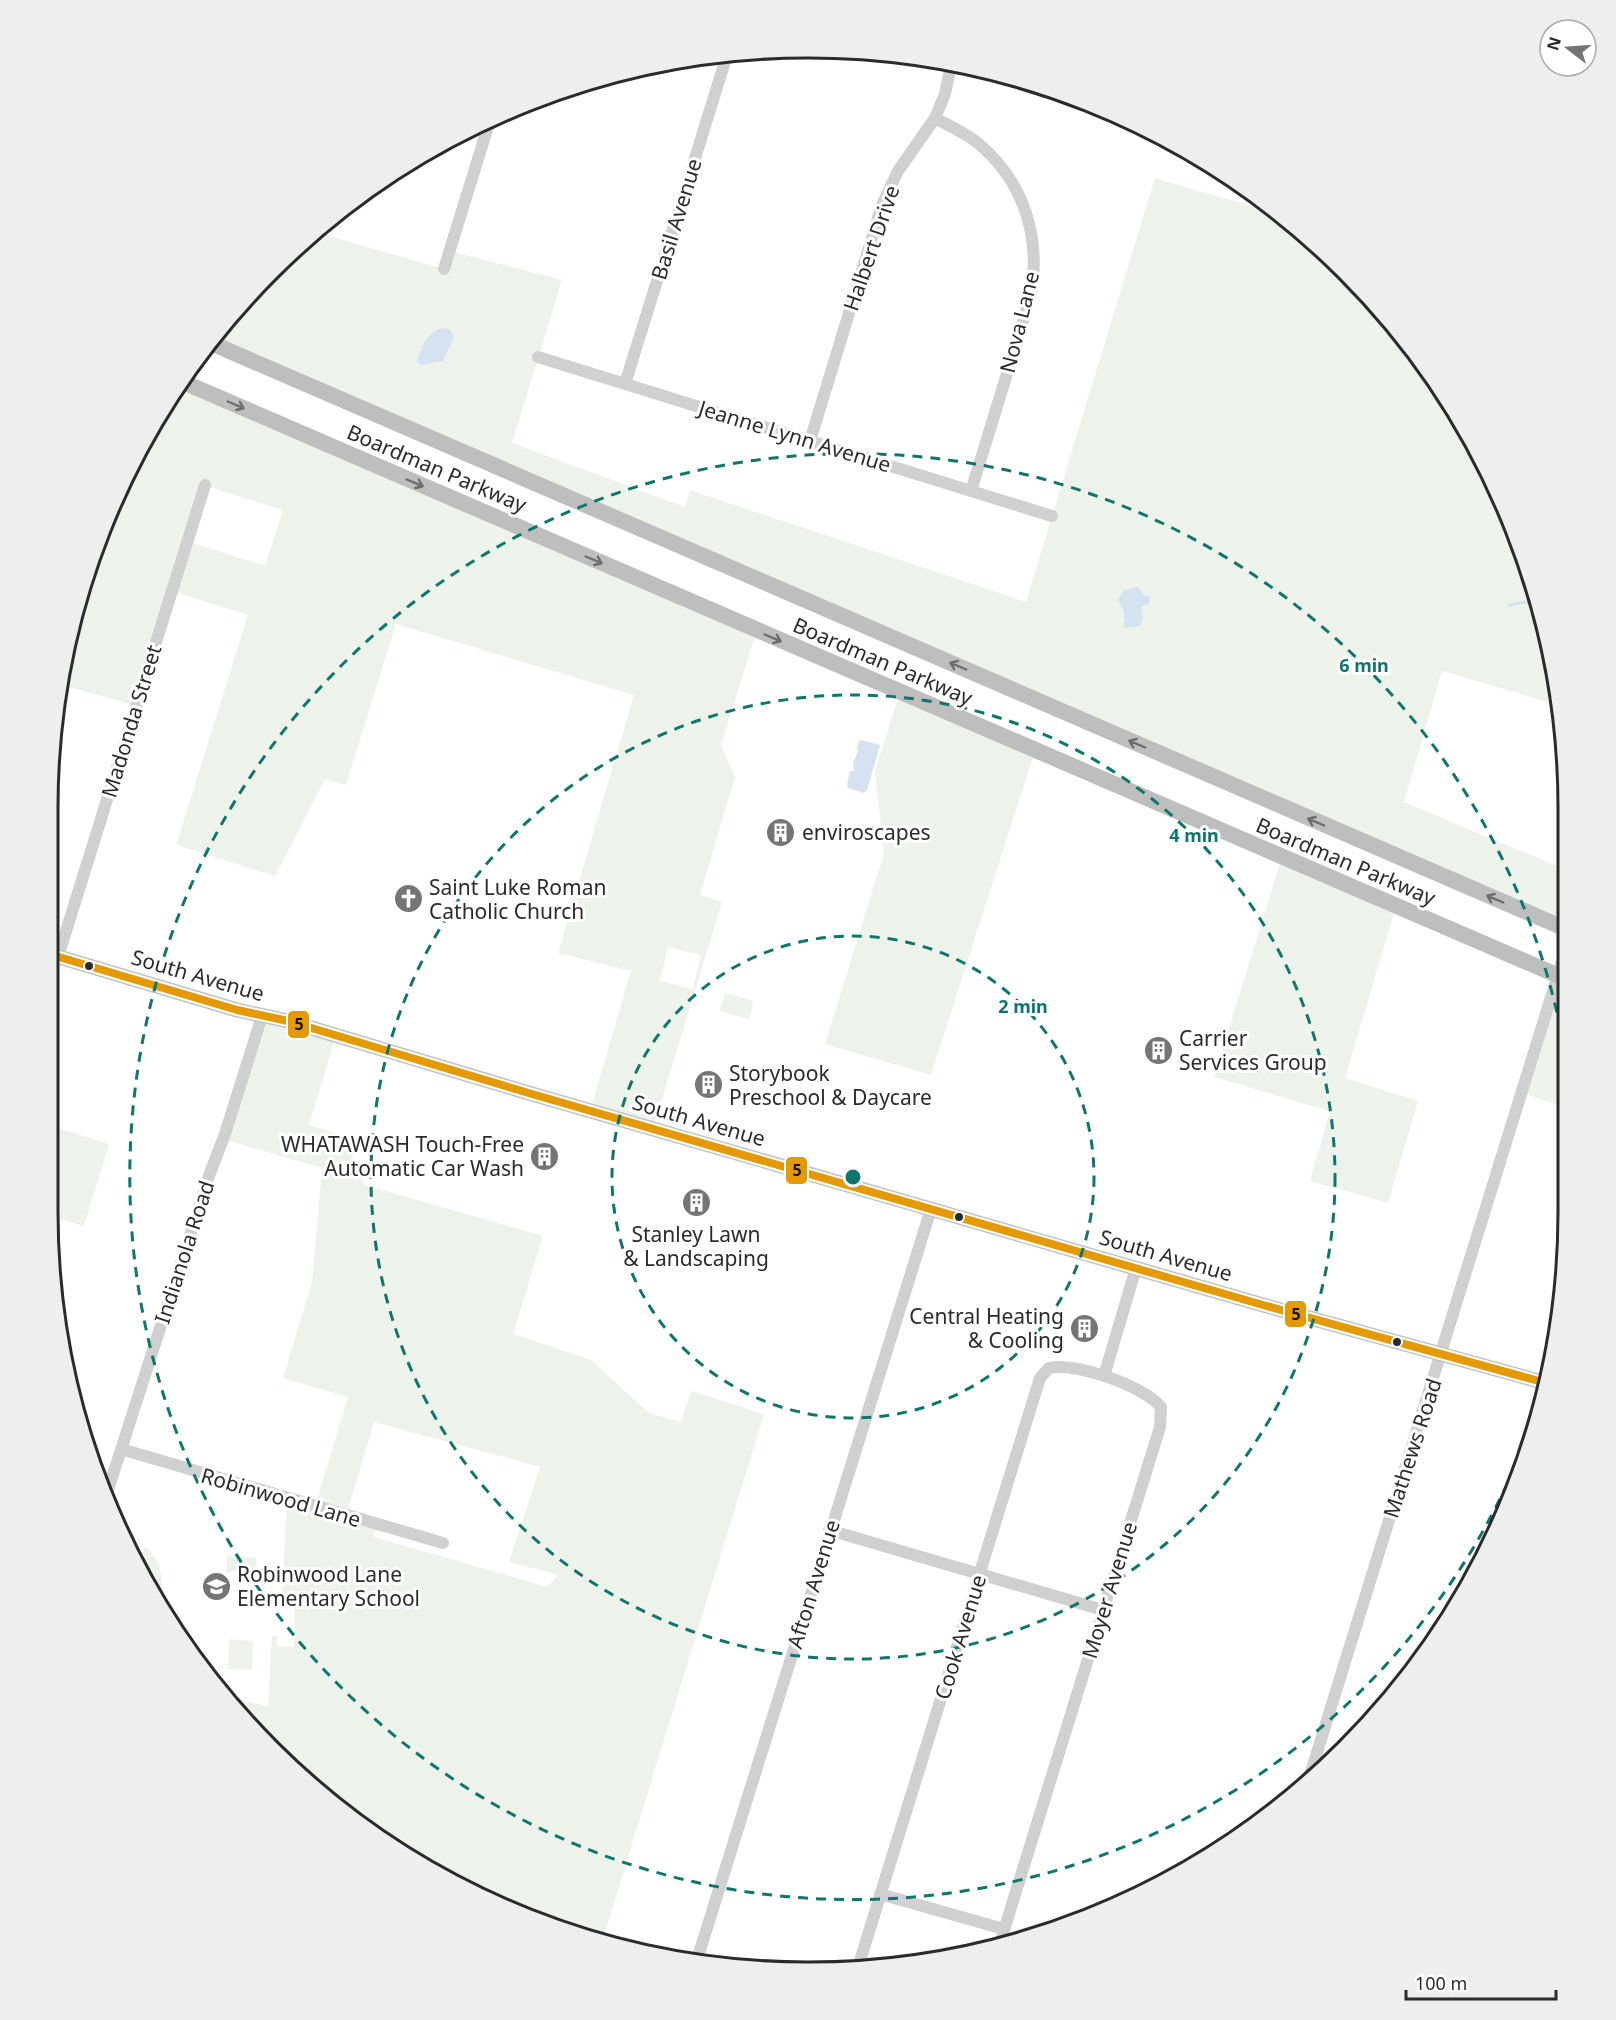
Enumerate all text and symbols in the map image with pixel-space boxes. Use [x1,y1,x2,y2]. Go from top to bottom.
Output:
north arrow [1538,18,1598,78]
text: N [1541,34,1566,53]
street label: Basil Avenue [644,155,708,283]
street label: Halbert Drive [836,181,906,315]
street label: Nova Lane [993,268,1045,376]
street label: Jeanne Lynn Avenue [694,393,894,479]
one-way arrow [227,400,245,412]
street label: Boardman Parkway [343,417,531,519]
one-way arrow [406,478,424,489]
one-way arrow [585,555,603,566]
street label: Boardman Parkway [789,610,977,712]
one-way arrow [764,632,782,644]
street label: Madonda Street [94,641,168,801]
text: 6 min [1339,653,1389,677]
one-way arrow [950,660,968,672]
one-way arrow [1129,738,1147,749]
street label: Boardman Parkway [1252,810,1440,912]
building icon: enviroscapes [765,816,797,848]
one-way arrow [1308,816,1326,827]
place label: enviroscapes [802,818,931,846]
text: 4 min [1169,823,1219,847]
place label: Saint Luke Roman Catholic Church [429,873,606,925]
church icon: Saint Luke Roman Catholic Church [392,883,424,915]
one-way arrow [1487,893,1505,904]
street label: South Avenue [128,943,268,1007]
unlabelled marker [83,960,95,972]
text: 2 min [998,994,1048,1018]
line badge: 5 [287,1010,310,1039]
text: 5 [294,1013,304,1035]
place label: Carrier Services Group [1179,1024,1327,1076]
building icon: Carrier Services Group [1142,1034,1174,1066]
place label: Storybook Preschool & Daycare [729,1059,932,1111]
building icon: Storybook Preschool & Daycare [692,1069,724,1101]
street label: South Avenue [629,1088,769,1152]
place label: WHATAWASH Touch-Free Automatic Car Wash [281,1130,524,1182]
building icon: WHATAWASH Touch-Free Automatic Car Wash [529,1140,561,1172]
line badge: 5 [785,1156,808,1185]
text: 5 [792,1159,802,1181]
centre of rings [843,1167,863,1187]
street label: Indianola Road [148,1177,220,1327]
building icon: Stanley Lawn & Landscaping [680,1187,712,1219]
unlabelled marker [953,1211,965,1223]
place label: Stanley Lawn & Landscaping [623,1220,769,1272]
street label: South Avenue [1096,1223,1236,1287]
line badge: 5 [1284,1300,1307,1328]
place label: Central Heating & Cooling [909,1302,1064,1354]
text: 5 [1291,1303,1301,1325]
building icon: Central Heating & Cooling [1069,1312,1101,1344]
unlabelled marker [1391,1336,1403,1348]
street label: Mathews Road [1376,1375,1448,1521]
street label: Robinwood Lane [198,1461,364,1533]
street label: Afton Avenue [780,1516,846,1652]
street label: Moyer Avenue [1075,1518,1143,1662]
place label: Robinwood Lane Elementary School [237,1560,420,1612]
school or university icon: Robinwood Lane Elementary School [200,1570,232,1602]
street label: Cook Avenue [928,1571,992,1703]
scale bar [1406,1963,1556,2001]
text: 100 m [1415,1971,1467,1995]

